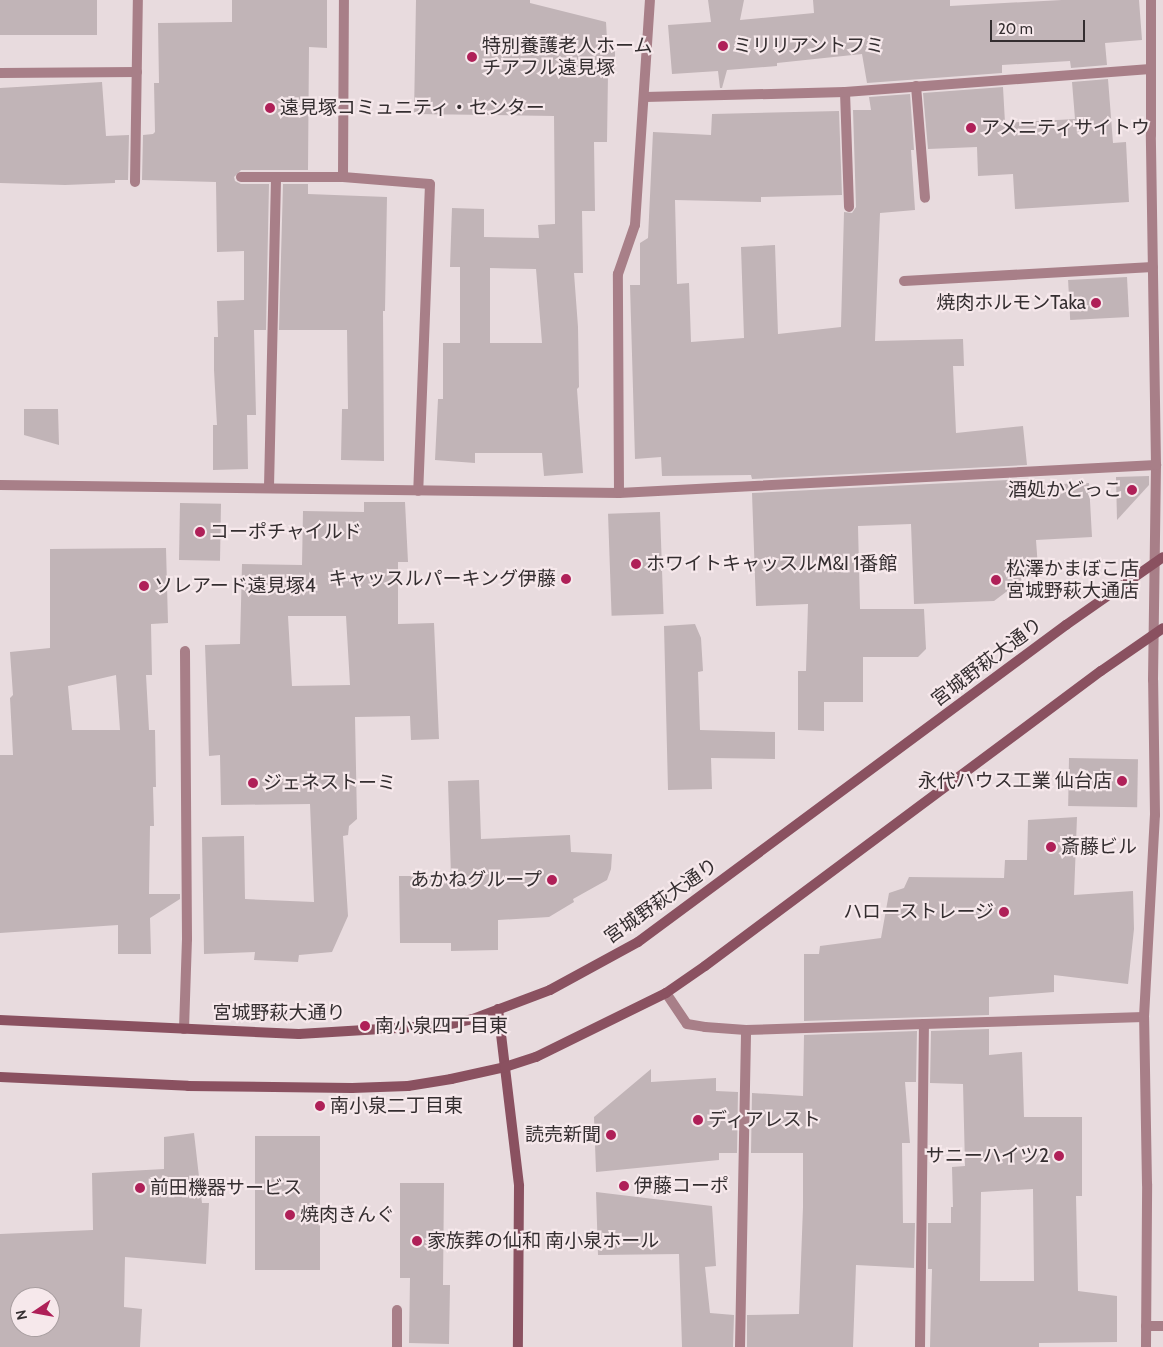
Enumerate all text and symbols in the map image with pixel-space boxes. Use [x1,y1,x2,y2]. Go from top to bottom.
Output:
scale bar [993,10,1088,42]
text: 20 m [998,20,1033,38]
place label: 特別養護老人ホーム チアフル遠見塚 [482,35,653,79]
place label: ミリリアントフミ [733,35,885,57]
marker: ミリリアントフミ [717,40,729,52]
marker: 特別養護老人ホーム チアフル遠見塚 [466,51,478,63]
place label: 遠見塚コミュニティ・センター [280,97,546,119]
marker: 遠見塚コミュニティ・センター [264,102,276,114]
place label: アメニティサイトウ [981,117,1152,139]
marker: アメニティサイトウ [965,122,977,134]
place label: 焼肉ホルモンTaka [936,292,1086,314]
marker: 焼肉ホルモンTaka [1090,297,1102,309]
place label: 酒処かどっこ [1008,479,1122,501]
marker: 酒処かどっこ [1126,484,1138,496]
place label: コーポチャイルド [210,521,362,543]
marker: コーポチャイルド [194,526,206,538]
place label: ホワイトキャッスルM&I 1番館 [646,553,897,575]
marker: ホワイトキャッスルM&I 1番館 [630,558,642,570]
place label: 松澤かまぼこ店 宮城野萩大通店 [1006,558,1139,602]
place label: キャッスルパーキング伊藤 [328,568,556,590]
marker: キャッスルパーキング伊藤 [560,573,572,585]
marker: 松澤かまぼこ店 宮城野萩大通店 [990,574,1002,586]
place label: ソレアード遠見塚4 [154,575,316,597]
marker: ソレアード遠見塚4 [138,580,150,592]
street label: 宮城野萩大通り [927,613,1047,711]
place label: 永代ハウス工業 仙台店 [918,770,1112,792]
place label: ジェネストーミ [263,772,396,794]
marker: 永代ハウス工業 仙台店 [1116,775,1128,787]
marker: ジェネストーミ [247,777,259,789]
place label: 斎藤ビル [1061,836,1137,858]
marker: 斎藤ビル [1045,841,1057,853]
street label: 宮城野萩大通り [600,854,722,948]
place label: あかねグループ [409,869,542,891]
marker: あかねグループ [546,874,558,886]
place label: ハローストレージ [842,901,994,923]
marker: ハローストレージ [998,906,1010,918]
street label: 宮城野萩大通り [213,1002,345,1024]
place label: 南小泉四丁目東 [375,1015,508,1037]
marker: 南小泉四丁目東 [359,1020,371,1032]
place label: 南小泉二丁目東 [330,1095,463,1117]
marker: 南小泉二丁目東 [314,1100,326,1112]
place label: ディアレスト [708,1109,822,1131]
marker: ディアレスト [692,1114,704,1126]
place label: 読売新聞 [525,1124,601,1146]
marker: 読売新聞 [605,1129,617,1141]
place label: サニーハイツ2 [925,1145,1049,1167]
marker: サニーハイツ2 [1053,1150,1065,1162]
place label: 伊藤コーポ [634,1175,729,1197]
place label: 前田機器サービス [150,1177,302,1199]
marker: 伊藤コーポ [618,1180,630,1192]
marker: 前田機器サービス [134,1182,146,1194]
place label: 焼肉きんぐ [300,1204,395,1226]
marker: 焼肉きんぐ [284,1209,296,1221]
place label: 家族葬の仙和 南小泉ホール [427,1230,659,1252]
marker: 家族葬の仙和 南小泉ホール [411,1235,423,1247]
north arrow [10,1287,60,1337]
text: N [11,1308,31,1322]

